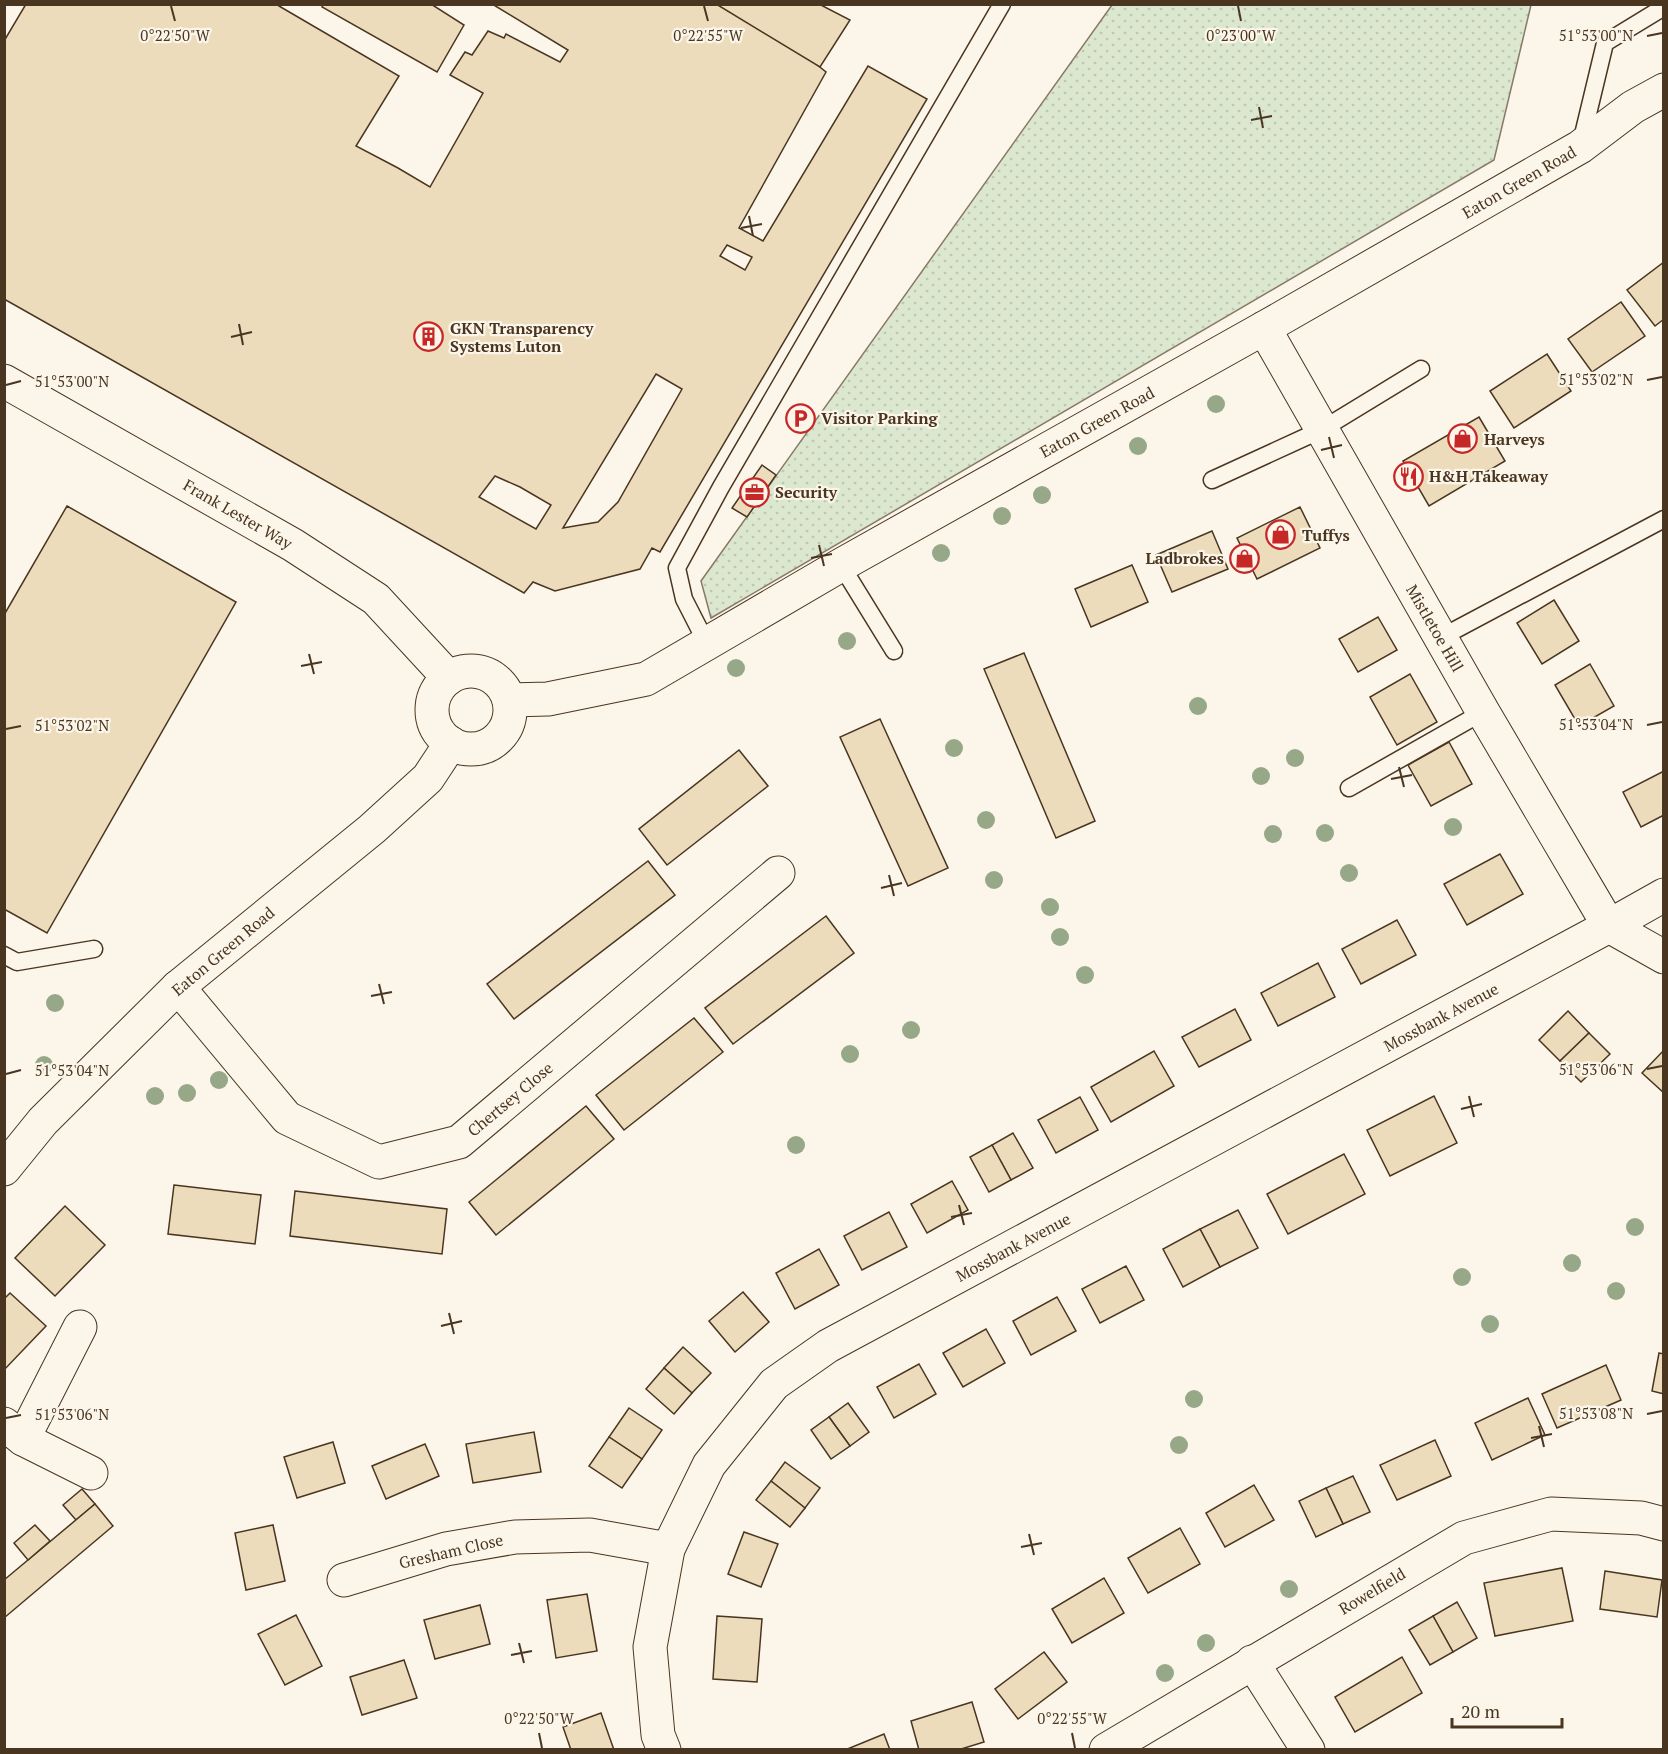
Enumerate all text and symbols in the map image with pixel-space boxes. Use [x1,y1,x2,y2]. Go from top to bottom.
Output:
text: 0°22'50"W [140,25,211,45]
text: 0°22'55"W [673,25,744,45]
text: 0°23'00"W [1206,25,1277,45]
text: 51°53'00"N [1559,25,1633,45]
street label: Eaton Green Road [1458,140,1580,224]
place label: GKN Transparency Systems Luton [450,317,594,357]
building icon: GKN Transparency Systems Luton [413,321,445,353]
text: 51°53'02"N [1559,369,1633,389]
text: 51°53'00"N [35,371,109,391]
street label: Eaton Green Road [1036,381,1158,463]
parking icon: Visitor Parking [784,402,816,434]
place label: Visitor Parking [821,407,939,429]
shop icon: Harveys [1447,423,1479,455]
place label: Harveys [1484,428,1545,450]
restaurant icon: H&H Takeaway [1392,460,1424,492]
place label: H&H Takeaway [1429,465,1548,487]
street label: Frank Lester Way [179,474,297,555]
office icon: Security [738,476,770,508]
place label: Security [775,481,838,503]
shop icon: Tuffys [1265,519,1297,551]
place label: Tuffys [1302,524,1350,546]
shop icon: Ladbrokes [1229,542,1261,574]
place label: Ladbrokes [1145,547,1224,569]
street label: Mistletoe Hill [1401,580,1469,676]
text: 51°53'04"N [1559,714,1633,734]
text: 51°53'02"N [35,715,109,735]
street label: Eaton Green Road [167,901,279,1001]
street label: Mossbank Avenue [1380,977,1502,1057]
street label: Chertsey Close [463,1057,557,1141]
text: 51°53'06"N [1559,1059,1633,1079]
text: 51°53'04"N [35,1060,109,1080]
street label: Mossbank Avenue [952,1207,1074,1287]
text: 51°53'08"N [1559,1403,1633,1423]
text: 51°53'06"N [35,1404,109,1424]
street label: Gresham Close [397,1528,505,1574]
street label: Rowelfield [1335,1562,1410,1620]
scale bar [1452,1691,1562,1729]
text: 20 m [1461,1699,1501,1723]
text: 0°22'50"W [504,1708,575,1728]
text: 0°22'55"W [1037,1708,1108,1728]

